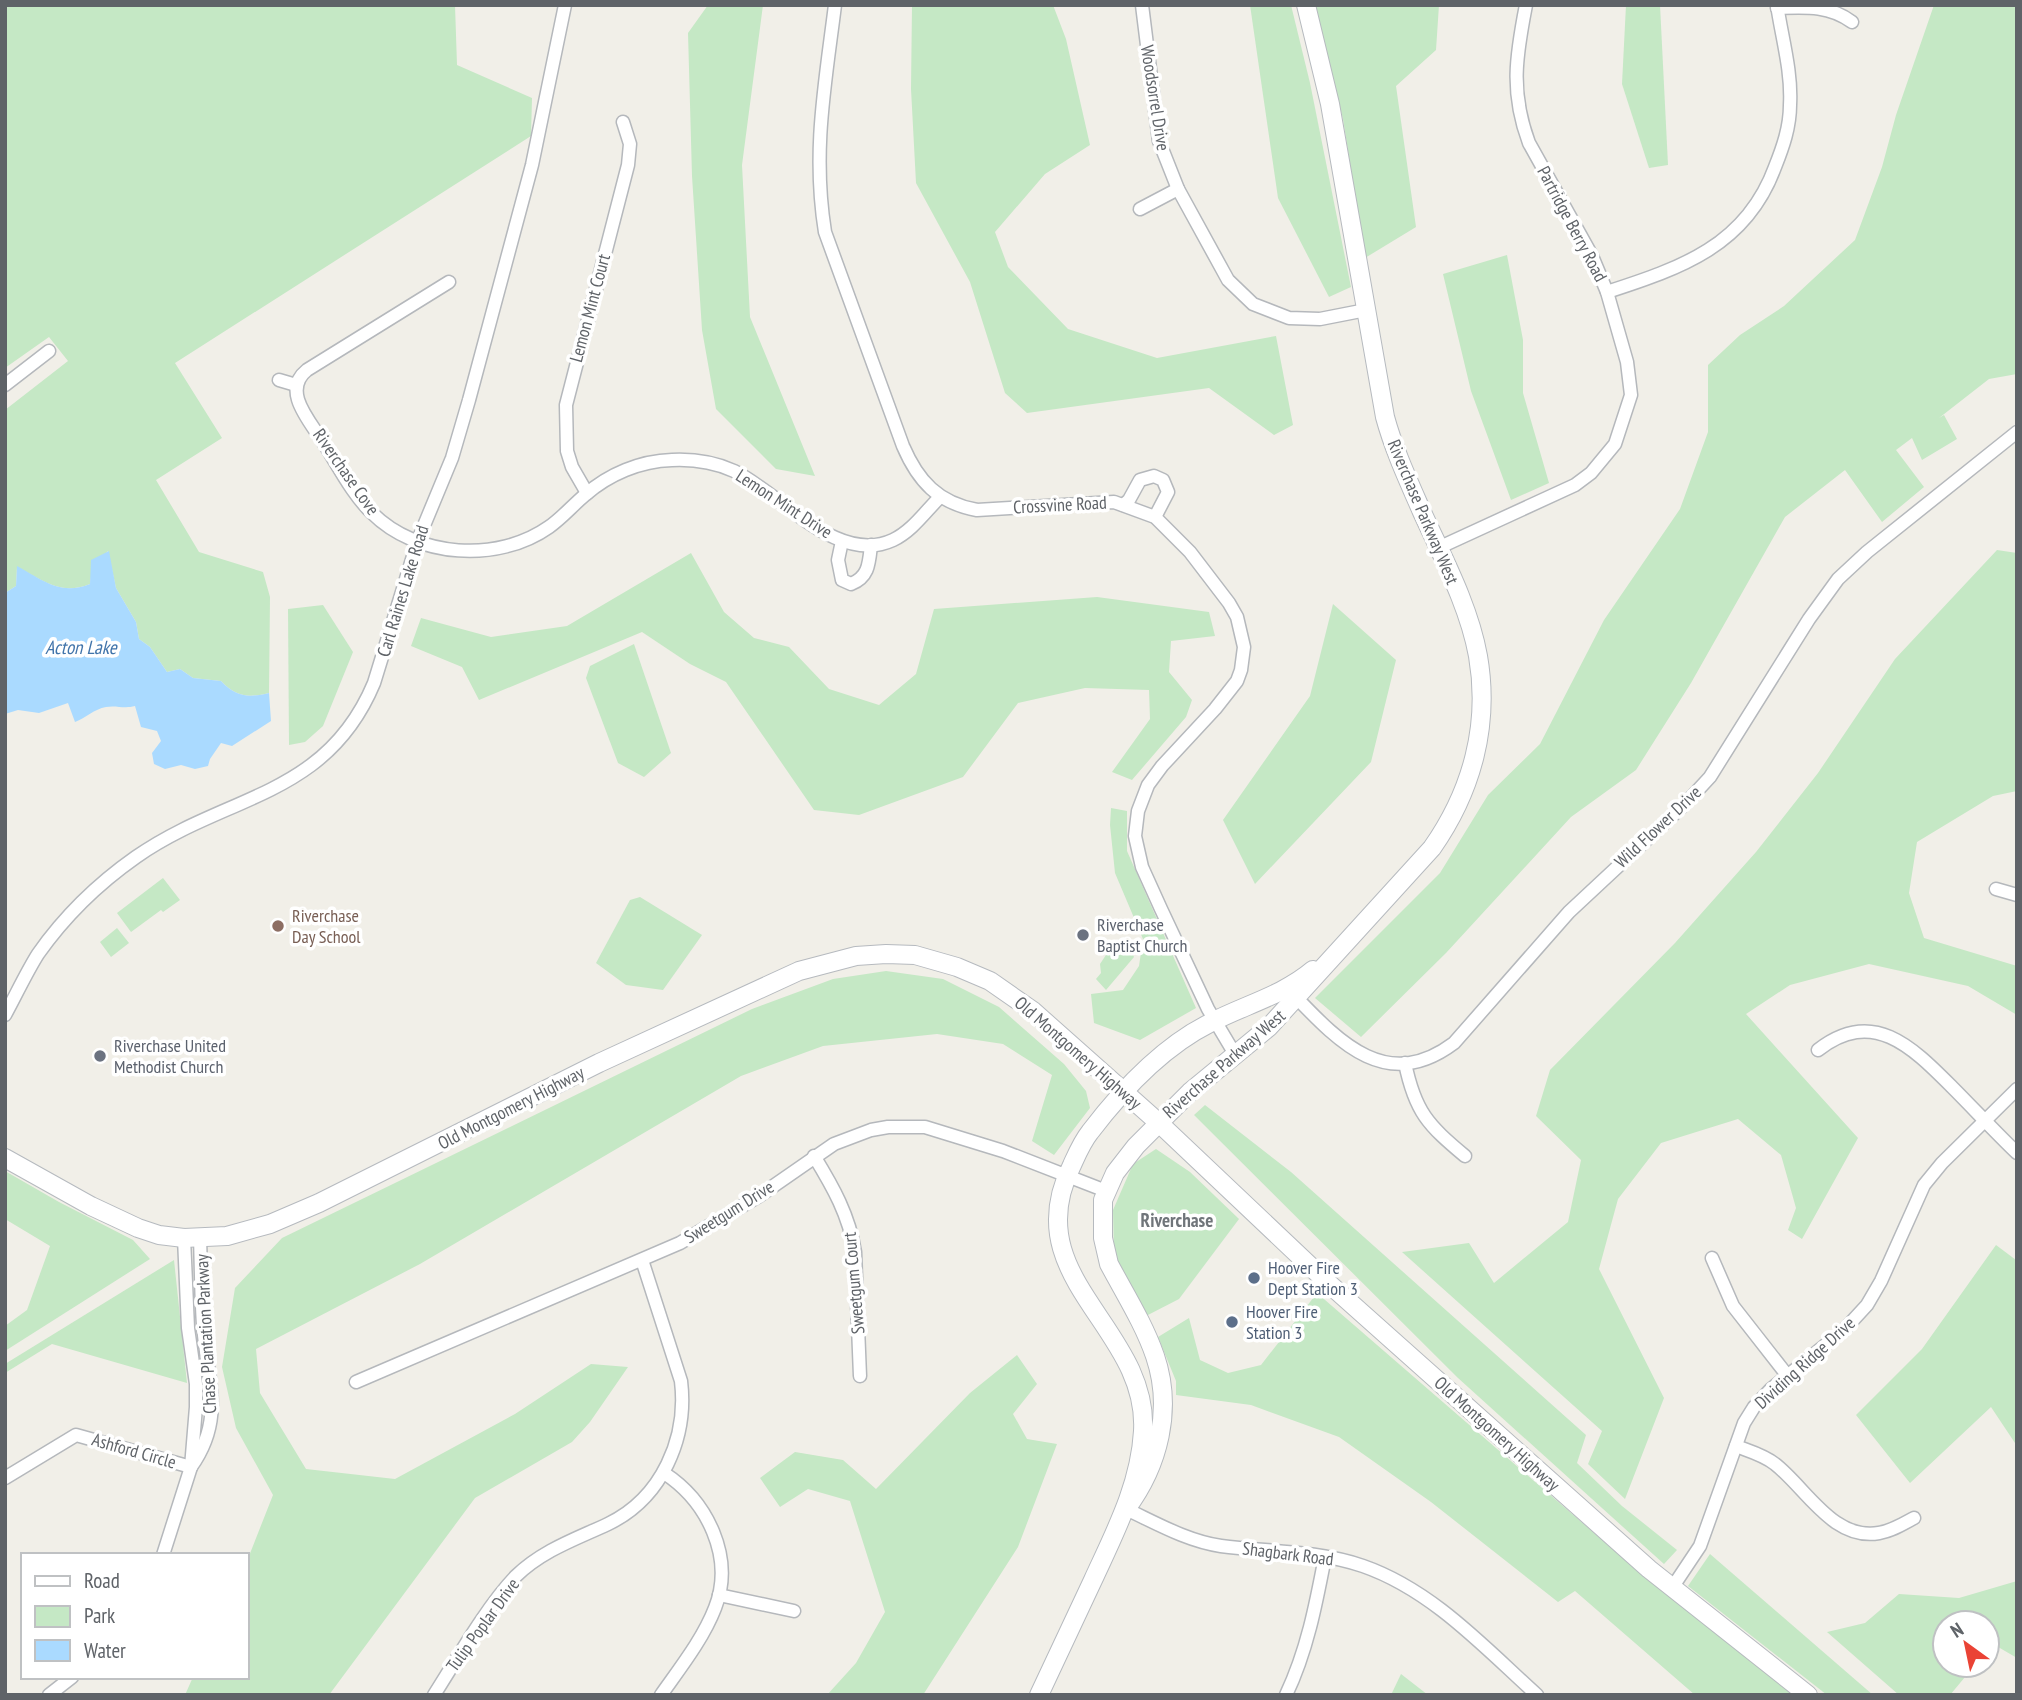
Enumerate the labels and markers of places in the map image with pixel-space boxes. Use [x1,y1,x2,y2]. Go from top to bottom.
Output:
place label: Riverchase Day School [292,904,361,948]
place label: Riverchase Baptist Church [1097,913,1187,957]
marker: Riverchase Day School [270,918,286,934]
marker: Riverchase Baptist Church [1075,927,1091,943]
place label: Riverchase United Methodist Church [114,1034,226,1078]
marker: Riverchase United Methodist Church [92,1048,108,1064]
place label: Hoover Fire Dept Station 3 [1268,1256,1358,1300]
marker: Hoover Fire Dept Station 3 [1246,1270,1262,1286]
place label: Hoover Fire Station 3 [1246,1300,1318,1344]
marker: Hoover Fire Station 3 [1224,1314,1240,1330]

